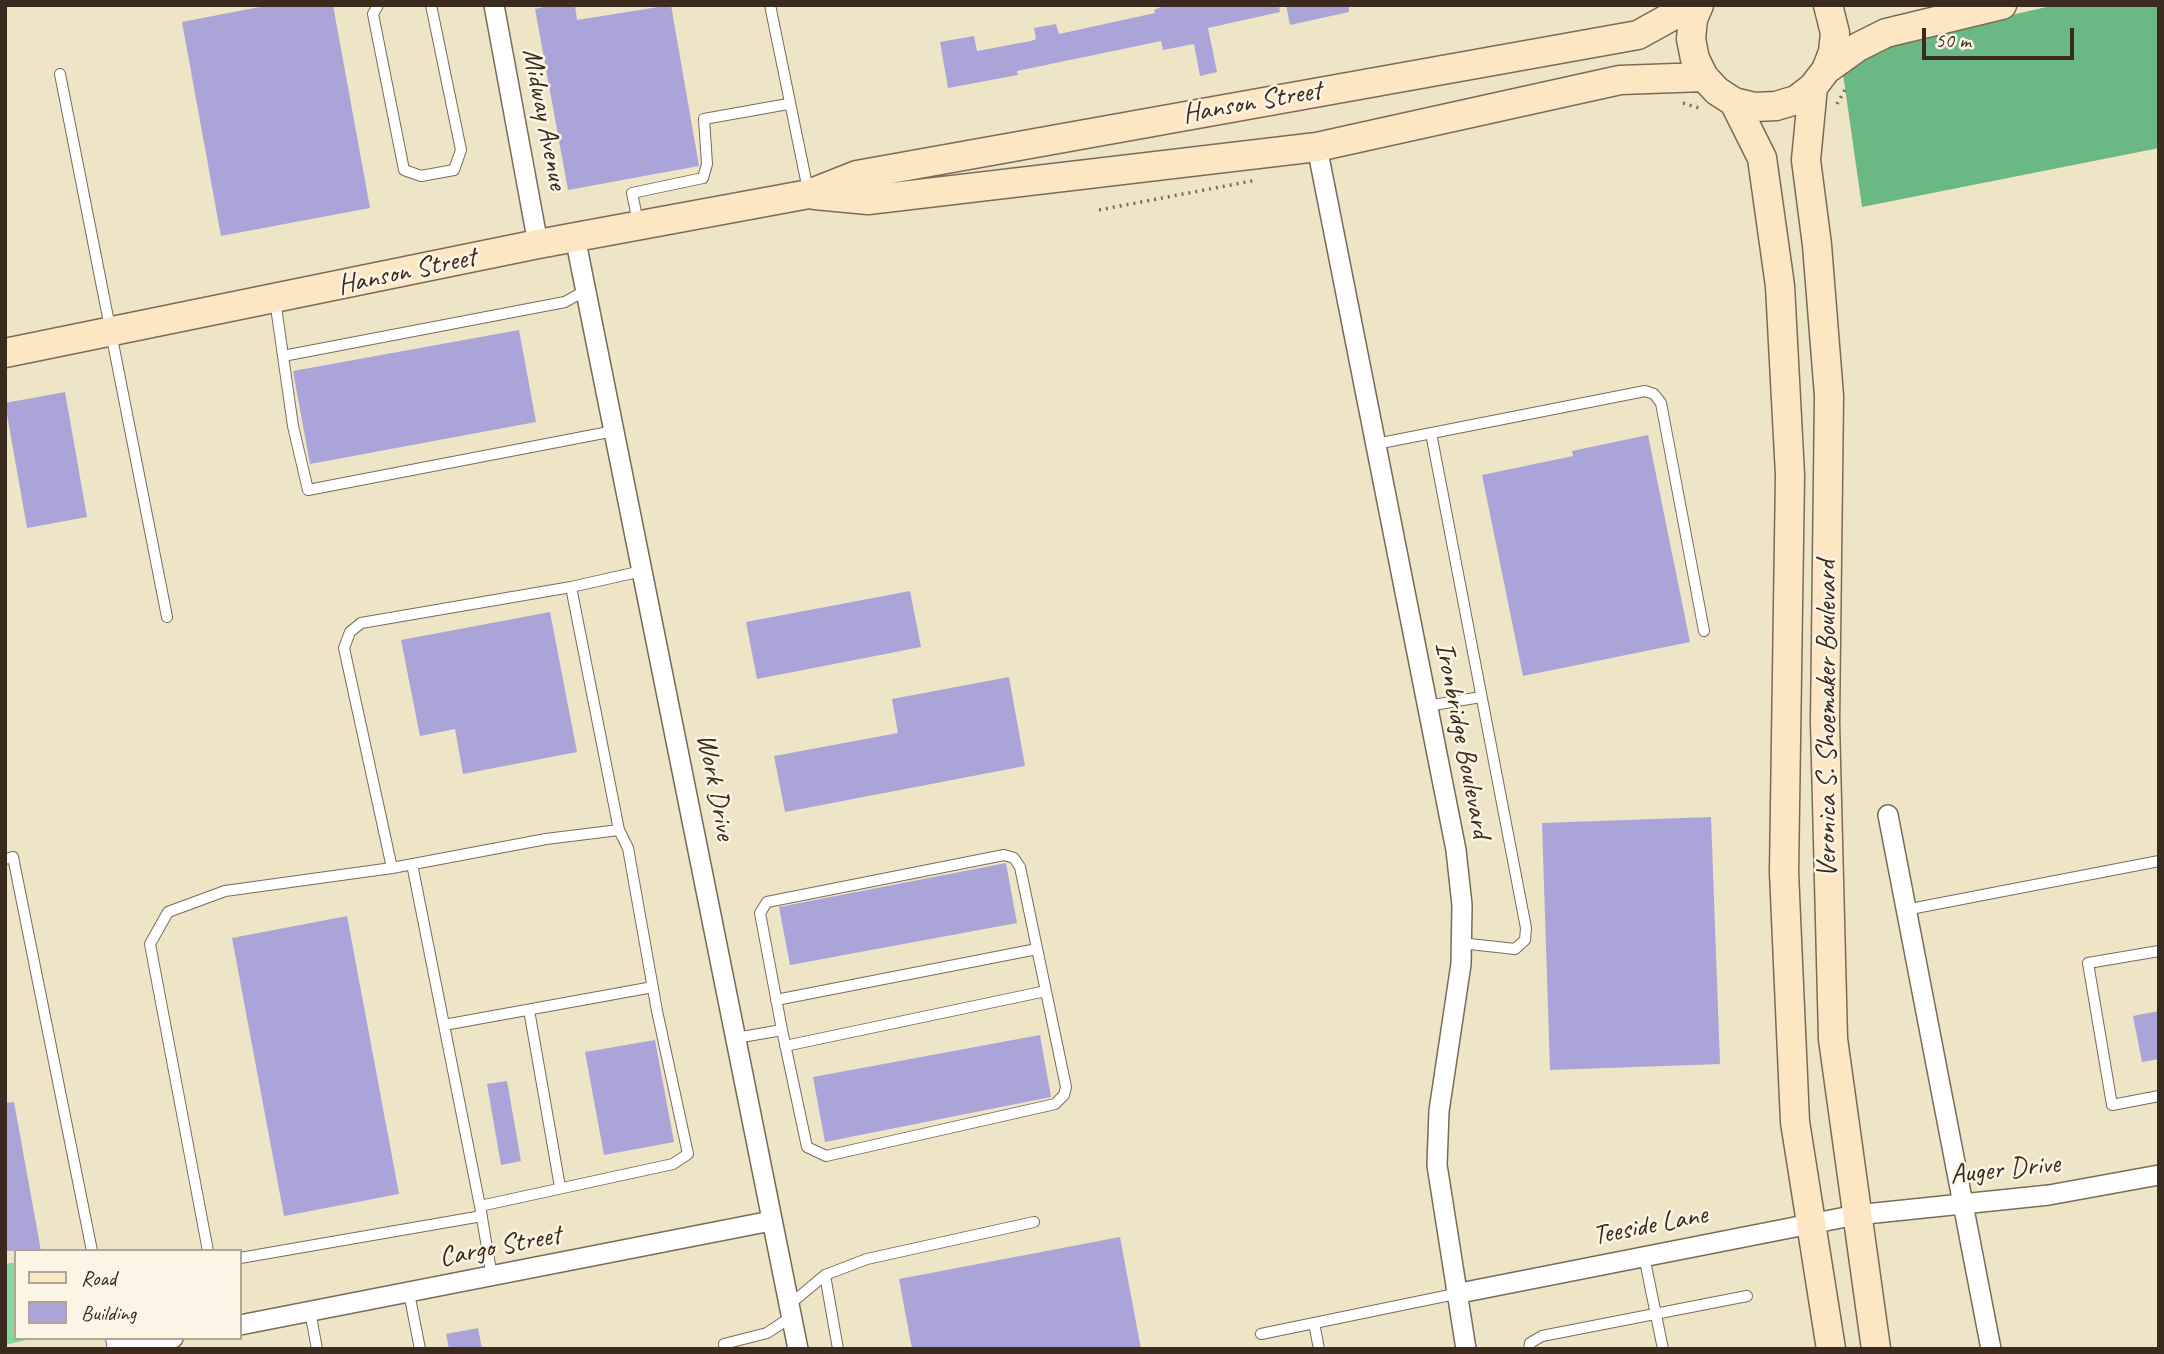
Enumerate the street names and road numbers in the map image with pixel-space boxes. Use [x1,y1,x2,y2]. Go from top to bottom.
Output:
street label: Midway Avenue [514,46,574,192]
street label: Hanson Street [1180,74,1324,132]
street label: Hanson Street [335,241,479,303]
street label: Veronica S. Shoemaker Boulevard [1811,560,1845,878]
street label: Ironbridge Boulevard [1427,639,1497,841]
street label: Work Drive [688,731,742,843]
street label: Auger Drive [1948,1148,2062,1192]
street label: Teeside Lane [1590,1198,1710,1254]
street label: Cargo Street [436,1219,564,1275]

